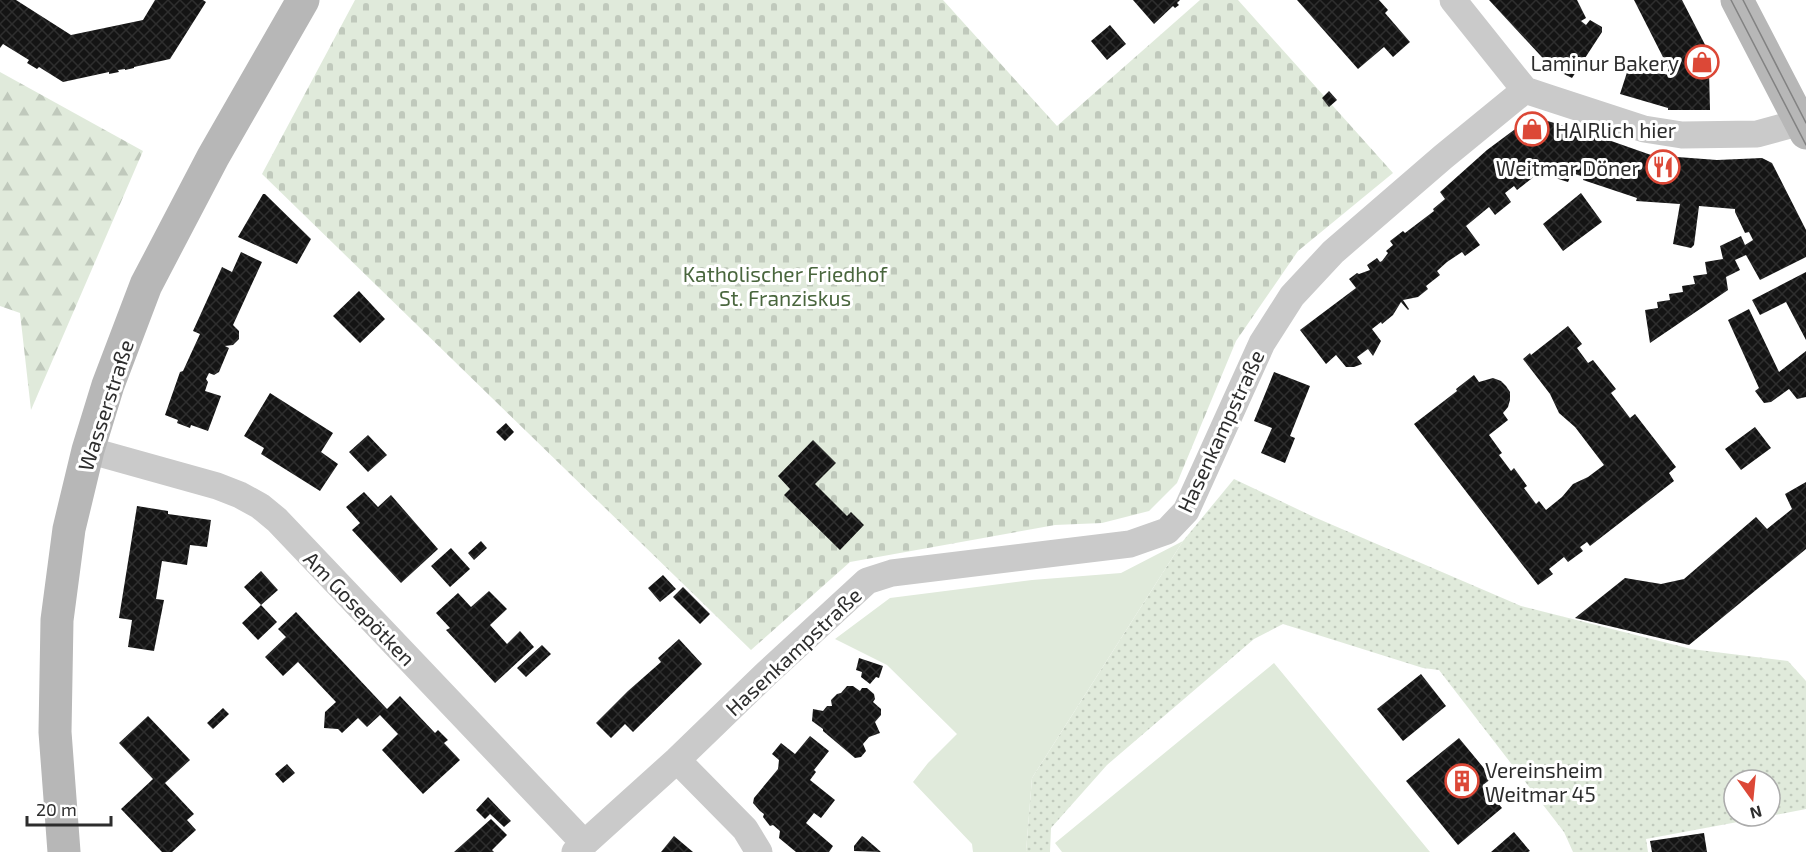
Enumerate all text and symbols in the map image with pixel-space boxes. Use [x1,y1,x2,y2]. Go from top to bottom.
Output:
shop icon: Laminur Bakery [1684,44,1720,80]
place label: Laminur Bakery [1531,50,1679,75]
shop icon: HAIRlich hier [1514,111,1550,147]
place label: HAIRlich hier [1555,117,1677,142]
restaurant icon: Weitmar Döner [1645,149,1681,185]
place label: Weitmar Döner [1496,155,1641,180]
park label: Katholischer Friedhof St. Franziskus [683,261,888,310]
street label: Wasserstraße [72,336,138,474]
street label: Hasenkampstraße [1171,346,1269,516]
street label: Am Gosepötken [299,546,421,670]
street label: Hasenkampstraße [720,582,866,720]
place label: Vereinsheim Weitmar 45 [1485,757,1603,806]
building icon: Vereinsheim Weitmar 45 [1444,763,1480,799]
north arrow [1722,768,1782,828]
scale bar [27,789,111,827]
text: 20 m [36,798,77,820]
text: N [1748,802,1764,824]

